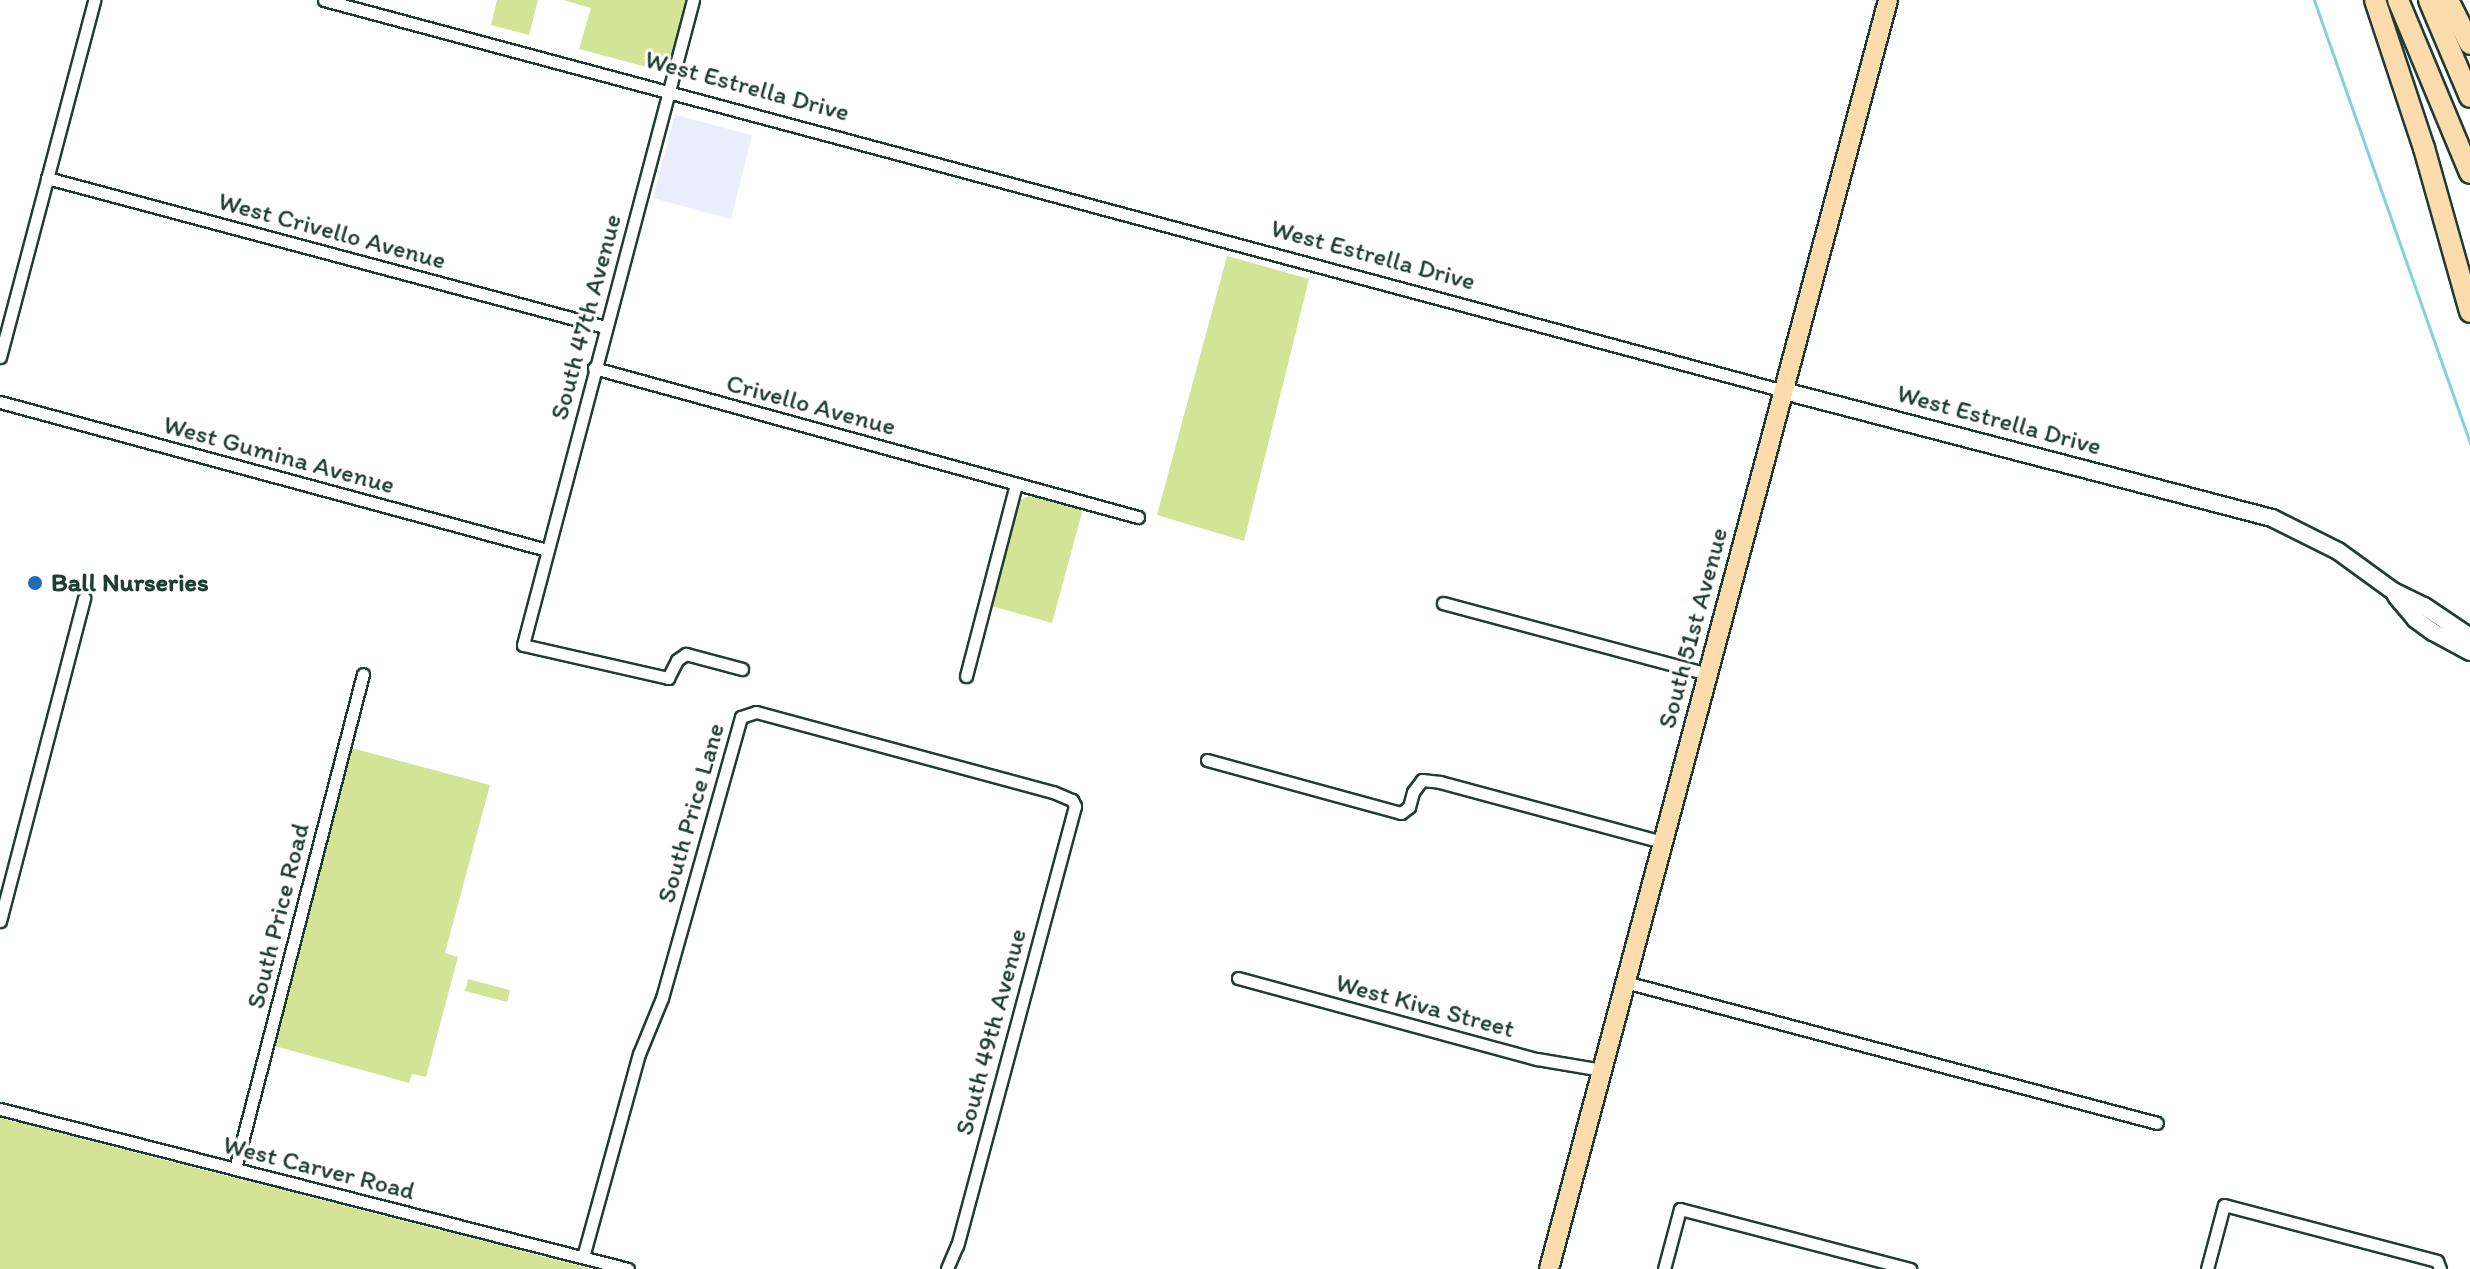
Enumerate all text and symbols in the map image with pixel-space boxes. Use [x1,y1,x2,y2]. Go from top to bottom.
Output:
street label: West Estrella Drive [641,44,853,128]
street label: West Crivello Avenue [215,186,449,276]
street label: South 47th Avenue [544,212,628,422]
street label: West Estrella Drive [1267,213,1479,297]
street label: Crivello Avenue [723,368,899,442]
street label: West Estrella Drive [1893,378,2105,462]
street label: West Gumina Avenue [161,409,397,501]
street label: South 51st Avenue [1651,525,1735,731]
place label: Ball Nurseries [51,567,209,599]
marker: Ball Nurseries [26,574,44,592]
street label: South Price Lane [650,719,732,907]
street label: South Price Road [240,821,316,1011]
street label: South 49th Avenue [949,926,1033,1138]
street label: West Kiva Street [1332,967,1518,1045]
street label: West Carver Road [219,1129,419,1207]

